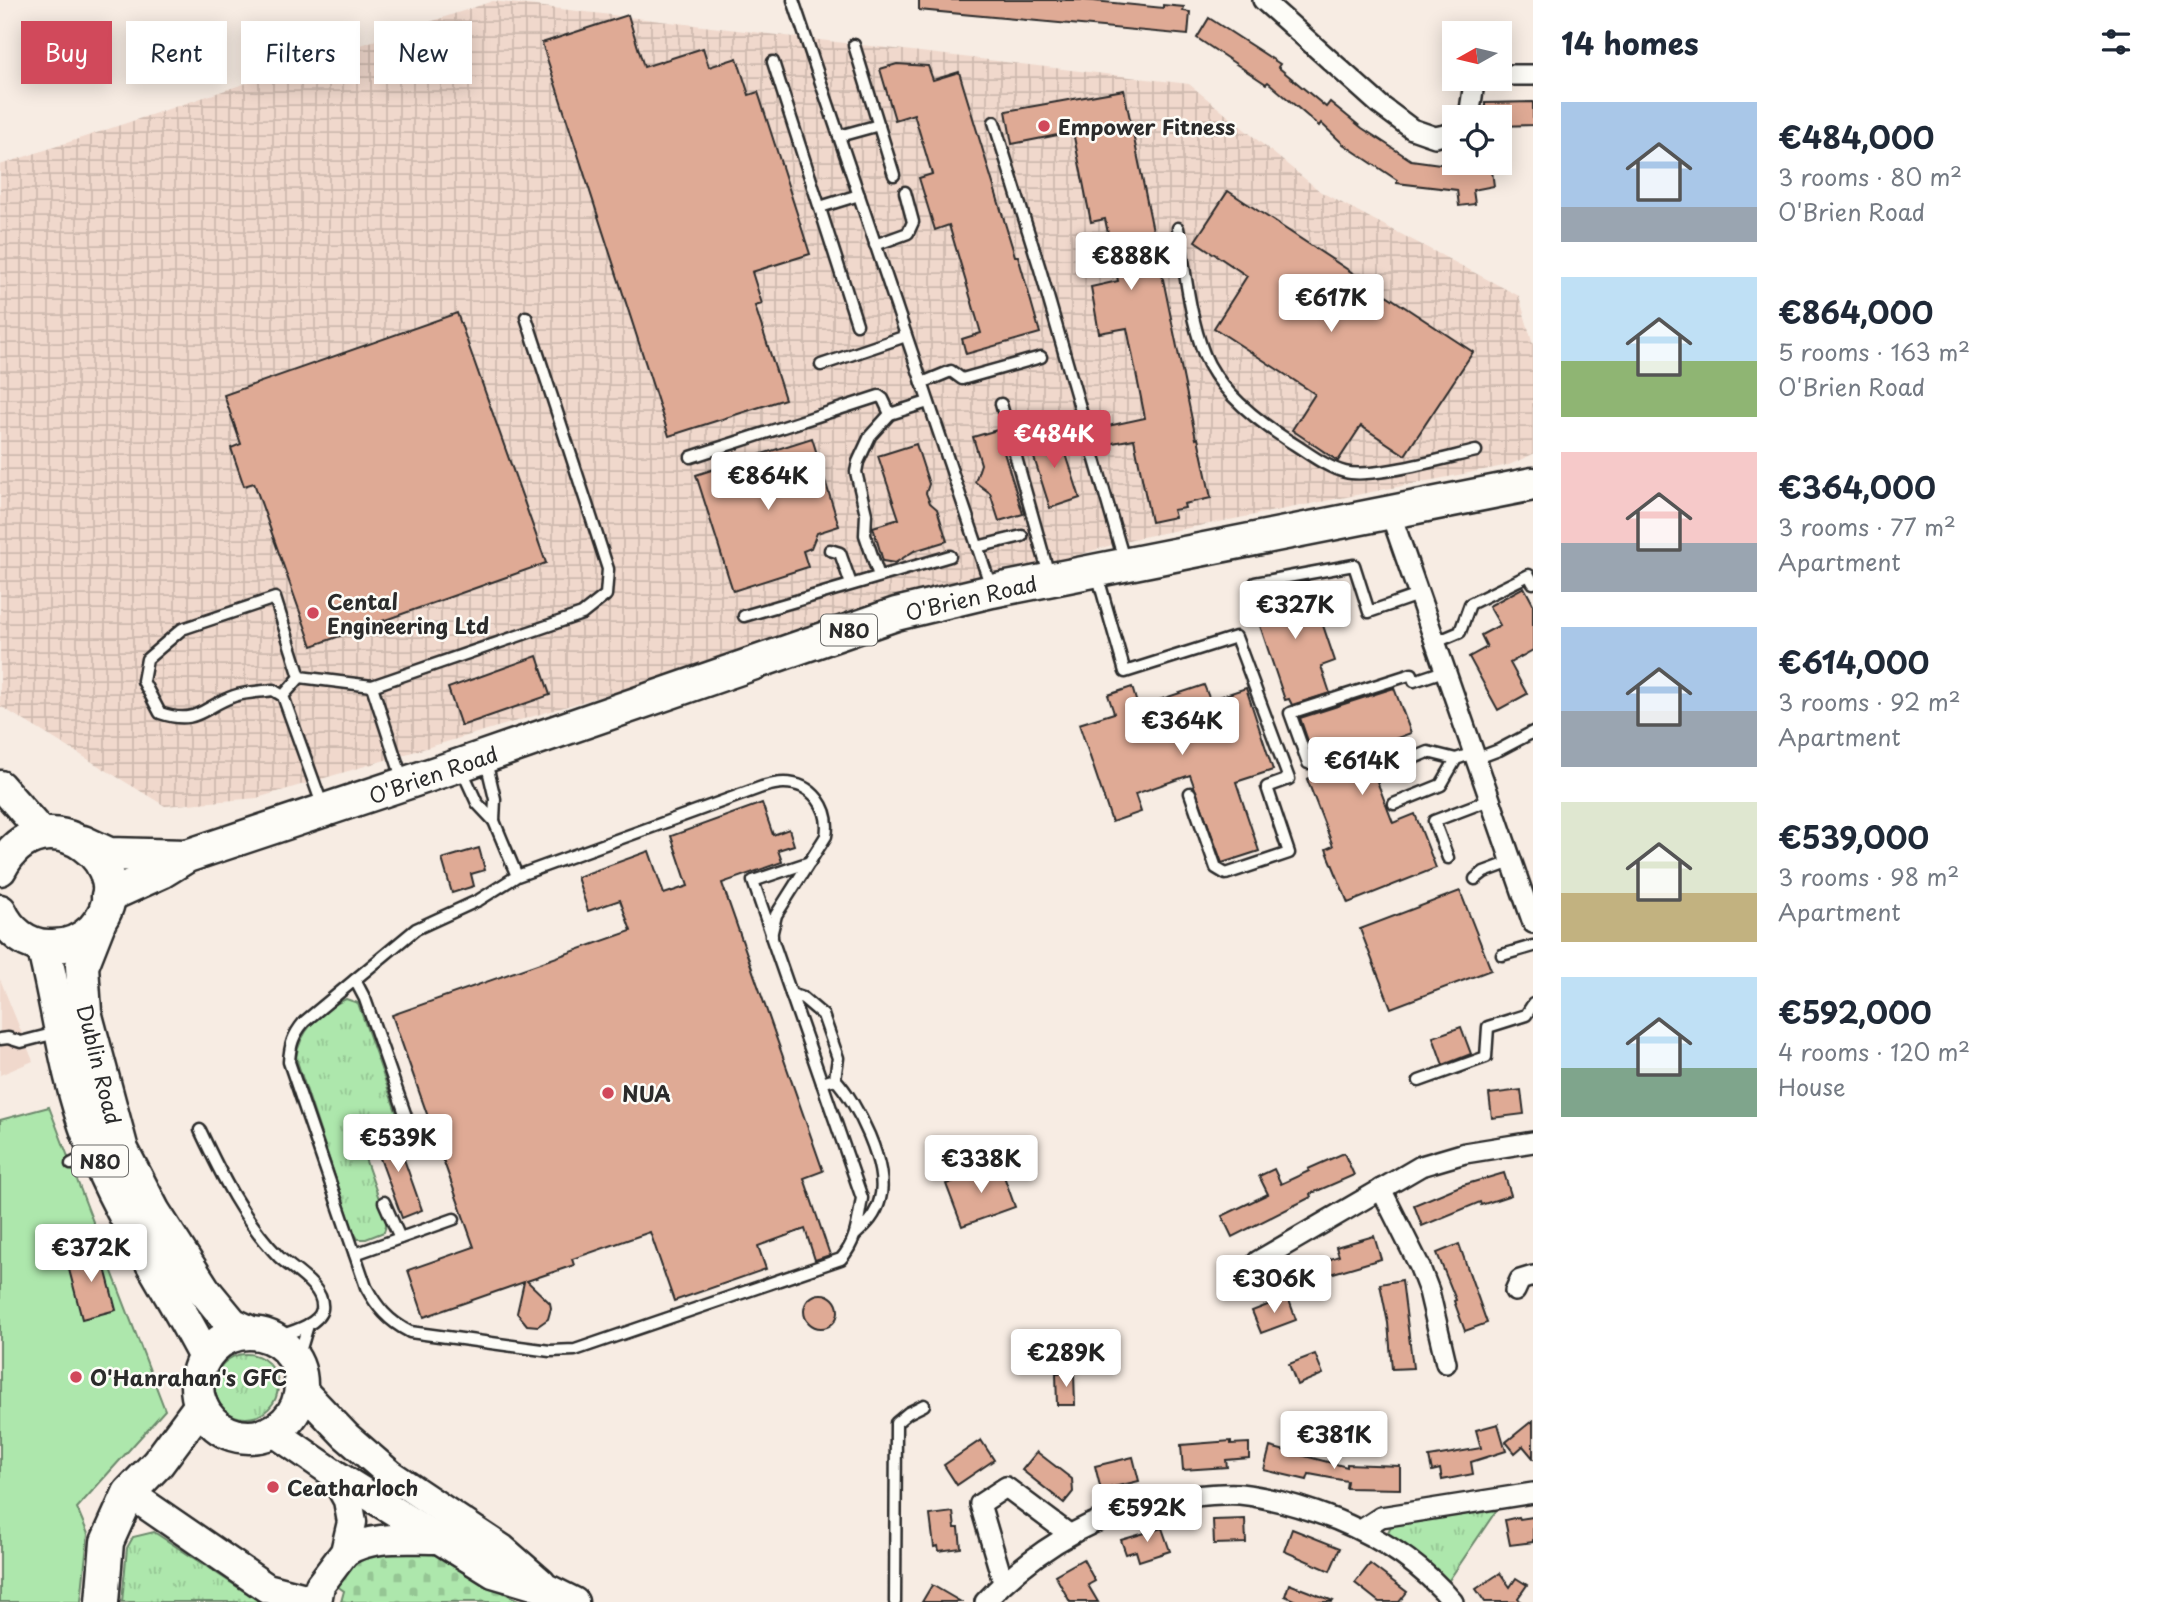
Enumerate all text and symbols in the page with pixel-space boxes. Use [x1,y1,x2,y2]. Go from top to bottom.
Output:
text: 14 homes [1561,20,1699,65]
chip: Buy [21,21,112,84]
chip: Rent [126,21,227,84]
chip: Filters [241,21,360,84]
chip: New [374,21,472,84]
north arrow [1442,21,1512,91]
map controls [1442,21,1512,175]
icon: filters [2097,23,2135,61]
button: locate [1442,105,1512,175]
place label: Empower Fitness [1058,110,1235,142]
text: €484,000 [1778,114,1934,159]
marker: Empower Fitness [1036,118,1052,134]
icon: home [1617,130,1701,214]
text: 3 rooms · 80 m² [1778,159,1962,194]
text: O'Brien Road [1778,194,1925,229]
pin: €888K [1082,232,1180,292]
text: €888K [1092,237,1170,272]
pin: €617K [1282,274,1380,334]
text: €617K [1295,279,1367,314]
text: €864,000 [1778,289,1933,334]
icon: home [1617,305,1701,389]
text: 5 rooms · 163 m² [1778,334,1970,369]
text: O'Brien Road [1778,369,1925,404]
pin: €484K [1005,410,1103,470]
text: €484K [1014,415,1094,450]
pin: €864K [719,452,817,512]
text: €864K [727,457,809,492]
text: €364,000 [1778,464,1936,509]
icon: home [1617,480,1701,564]
text: 3 rooms · 77 m² [1778,509,1956,544]
text: Apartment [1778,544,1901,579]
street label: O'Brien Road [902,566,1040,628]
pin: €327K [1246,582,1344,641]
place label: Cental Engineering Ltd [327,585,489,641]
text: €327K [1256,586,1334,621]
marker: Cental Engineering Ltd [305,605,321,621]
road number: N80 [821,614,877,646]
text: €614,000 [1778,639,1929,684]
icon: home [1617,655,1701,739]
text: 3 rooms · 92 m² [1778,684,1961,719]
pin: €364K [1133,698,1231,757]
text: €364K [1141,702,1223,737]
text: Apartment [1778,719,1901,754]
street label: O'Brien Road [364,737,502,811]
pin: €614K [1313,738,1411,797]
text: €614K [1324,742,1400,777]
text: €539,000 [1778,814,1929,859]
icon: home [1617,830,1701,914]
text: 3 rooms · 98 m² [1778,859,1959,894]
text: Apartment [1778,894,1901,929]
text: €592,000 [1778,989,1932,1034]
street label: Dublin Road [70,1000,130,1128]
icon: home [1617,1005,1701,1089]
text: 4 rooms · 120 m² [1778,1034,1970,1069]
text: House [1778,1069,1845,1104]
place label: NUA [622,1077,671,1109]
marker: NUA [600,1085,616,1101]
pin: €539K [349,1114,447,1174]
text: €539K [359,1119,437,1154]
pin: €338K [932,1136,1030,1195]
text: €338K [941,1140,1021,1175]
road number: N80 [72,1146,128,1176]
pin: €372K [42,1224,140,1284]
text: €372K [51,1229,131,1264]
pin: €306K [1225,1256,1323,1315]
text: €306K [1232,1260,1316,1295]
pin: €289K [1017,1330,1115,1389]
text: €289K [1027,1334,1105,1369]
place label: O'Hanrahan's GFC [90,1361,287,1393]
marker: O'Hanrahan's GFC [68,1369,84,1385]
pin: €381K [1285,1412,1383,1471]
text: €381K [1296,1416,1372,1451]
place label: Ceatharloch [287,1471,418,1503]
marker: Ceatharloch [265,1479,281,1495]
pin: €592K [1098,1484,1196,1544]
text: €592K [1108,1489,1186,1524]

